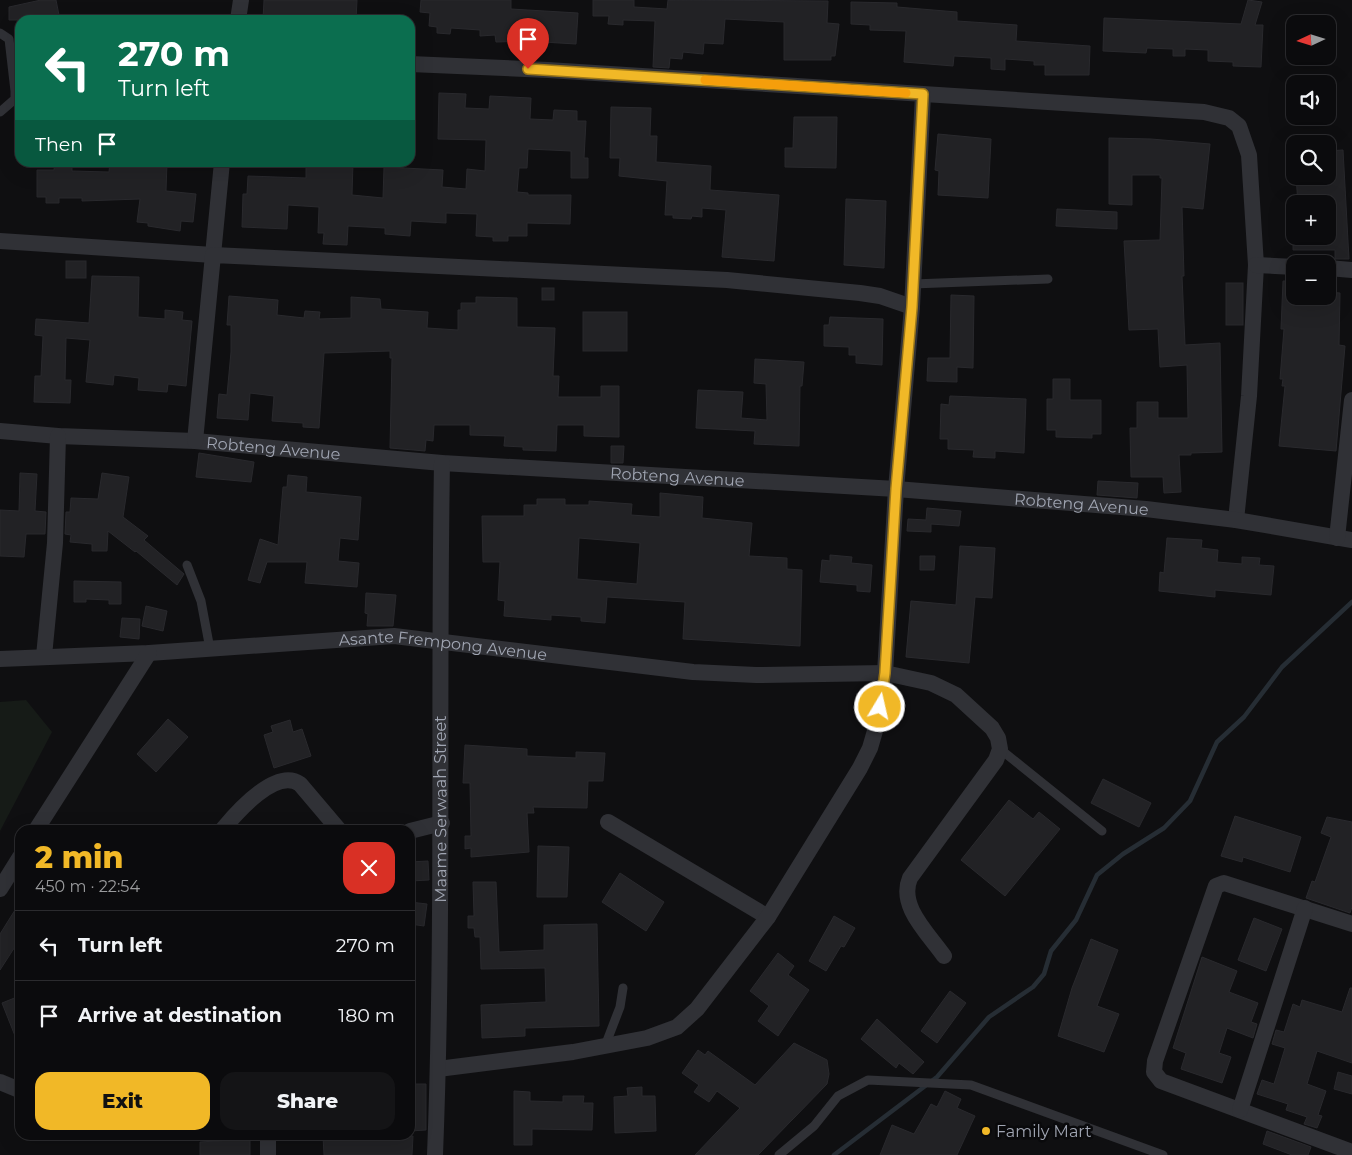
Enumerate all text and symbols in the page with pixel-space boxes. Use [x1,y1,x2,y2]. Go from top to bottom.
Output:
north arrow [1286,15,1336,65]
map controls [1286,15,1336,305]
pin [507,18,549,69]
icon: arrive [514,25,542,53]
text: 270 m [118,32,230,75]
icon: left [35,35,100,100]
text: Turn left [118,75,210,102]
button: sound [1286,75,1336,125]
icon: arrive [93,130,121,158]
text: Then [35,133,83,156]
button: search [1286,135,1336,185]
button: + [1286,195,1336,245]
button: − [1286,255,1336,305]
street label: Robteng Avenue [205,433,341,464]
street label: Robteng Avenue [609,464,745,490]
street label: Robteng Avenue [1013,489,1149,519]
street label: Asante Frempong Avenue [338,627,548,664]
position arrow [853,680,905,732]
street label: Maame Serwaah Street [431,715,450,903]
text: 2 min [35,839,123,876]
button: close [343,842,395,894]
text: 450 m · 22:54 [35,877,140,896]
icon: left [35,932,63,960]
text: Turn left [78,934,163,957]
text: 270 m [336,934,395,957]
icon: arrive [35,1002,63,1030]
text: Arrive at destination [78,1004,282,1027]
text: 180 m [338,1004,395,1027]
button: Exit [35,1072,210,1130]
button: Share [220,1072,395,1130]
place label: Family Mart [996,1122,1092,1141]
marker: Family Mart [980,1125,992,1137]

